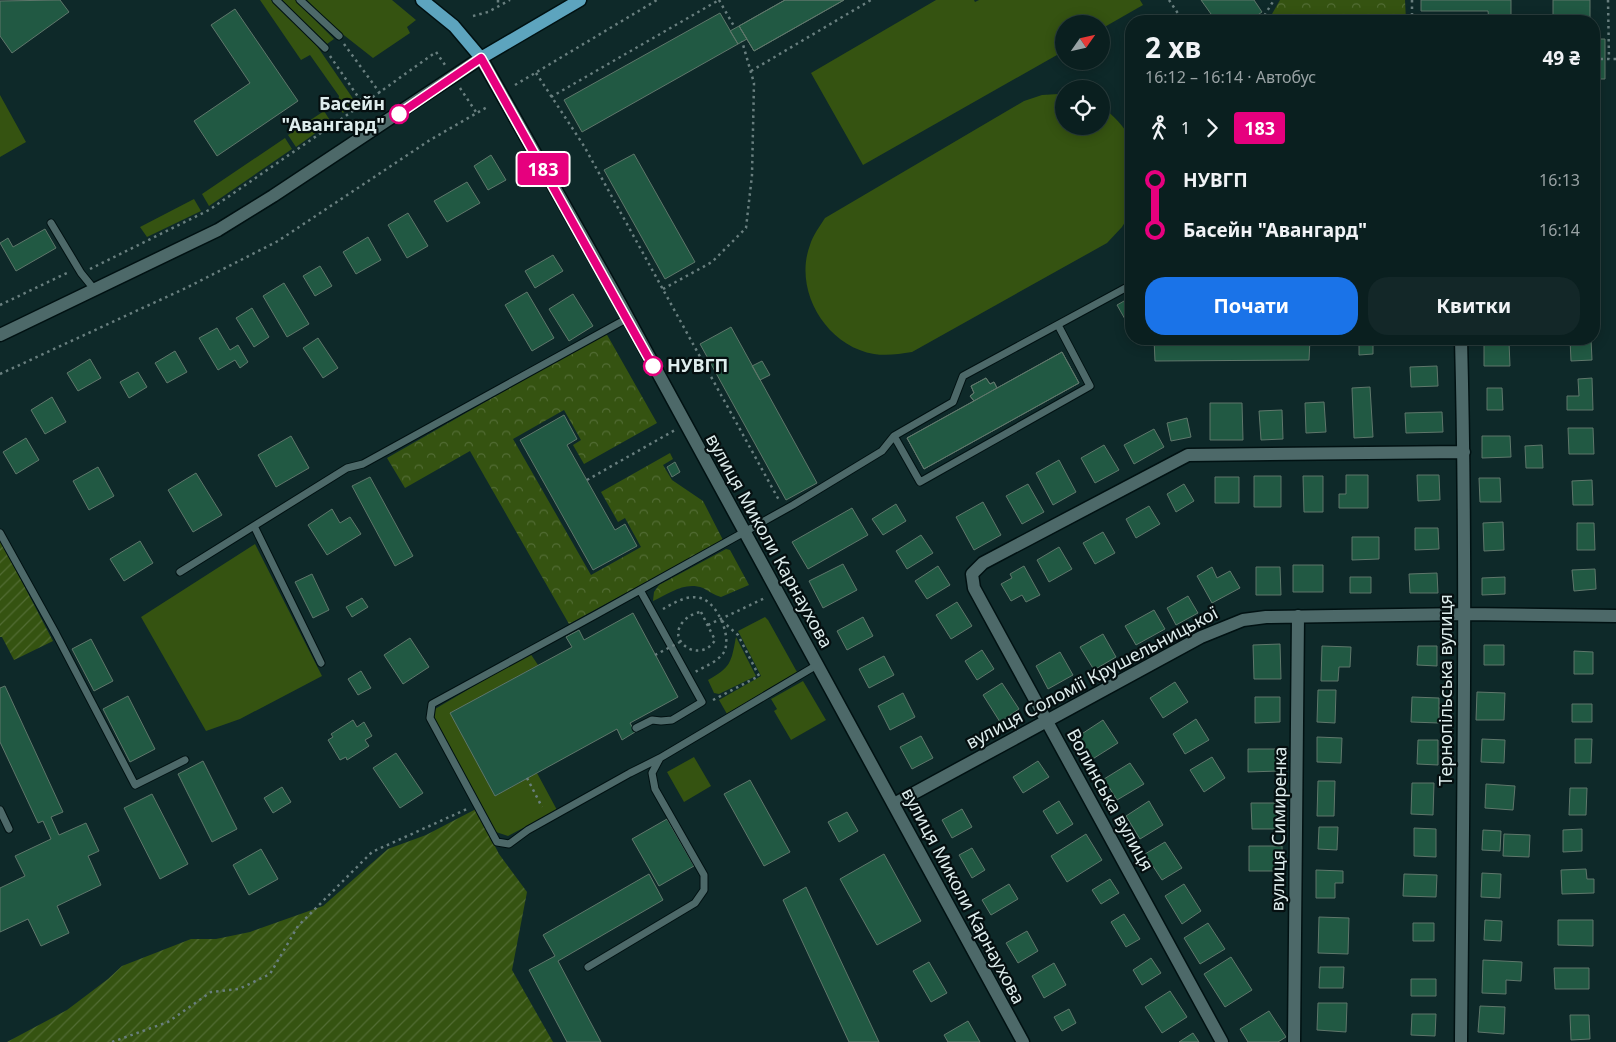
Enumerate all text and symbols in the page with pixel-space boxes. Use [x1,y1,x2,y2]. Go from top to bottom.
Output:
north arrow [1055,15,1110,70]
map controls [1055,15,1110,135]
text: 2 хв [1145,28,1201,66]
text: 49 ₴ [1542,45,1580,71]
text: 16:12 – 16:14 · Автобус [1145,66,1316,88]
button: locate [1055,80,1110,135]
place label: Басейн "Авангард" [281,91,385,136]
marker: Басейн "Авангард" [389,104,409,124]
icon: walk [1145,114,1173,142]
icon: forward [1198,114,1226,142]
text: 183 [1244,116,1275,140]
text: 1 [1181,117,1190,139]
line badge: 183 [514,153,572,185]
text: 183 [528,157,558,181]
text: НУВГП [1183,167,1248,193]
text: 16:13 [1539,169,1580,191]
text: Басейн "Авангард" [1183,217,1367,243]
text: 16:14 [1539,219,1580,241]
button: Почати [1145,277,1358,335]
button: Квитки [1368,277,1580,335]
place label: НУВГП [667,353,728,377]
marker: НУВГП [643,356,663,376]
street label: вулиця Миколи Карнаухова [701,429,839,652]
street label: Тернопільська вулиця [1433,594,1457,786]
street label: вулиця Соломії Крушельницької [961,600,1222,754]
street label: Волинська вулиця [1062,724,1160,875]
street label: вулиця Симиренка [1265,746,1291,912]
street label: вулиця Миколи Карнаухова [897,783,1031,1008]

